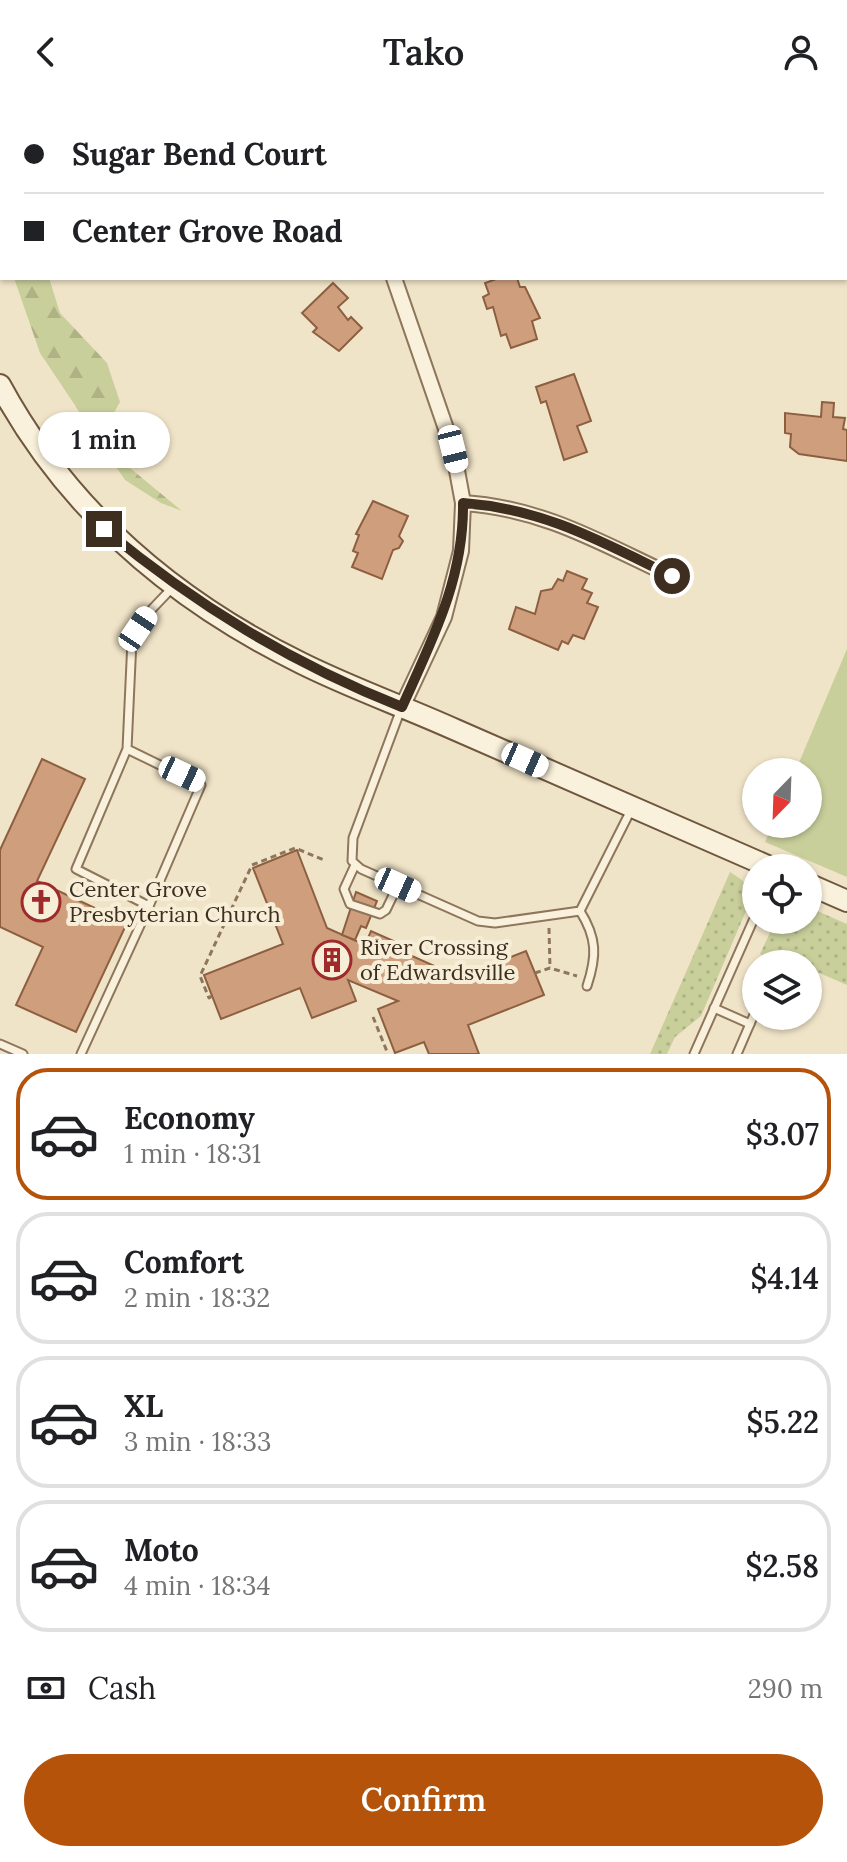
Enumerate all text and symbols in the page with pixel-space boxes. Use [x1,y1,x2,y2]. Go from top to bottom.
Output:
text: Tako [383,29,464,75]
icon: back [24,30,68,74]
icon: person [779,30,823,74]
text: Sugar Bend Court [72,135,327,173]
text: Center Grove Road [72,212,343,250]
callout: 1 min [38,413,170,469]
text: 1 min [71,423,137,456]
car [436,423,470,475]
route end [86,511,122,547]
route start [654,558,690,594]
car [115,602,161,656]
car [498,739,552,781]
car [155,753,209,795]
north arrow [742,758,822,838]
map controls [742,758,822,1030]
button: locate [742,854,822,934]
car [371,864,425,906]
place label: Center Grove Presbyterian Church [69,875,281,928]
church icon: Center Grove Presbyterian Church [20,881,62,923]
place label: River Crossing of Edwardsville [360,933,515,986]
building icon: River Crossing of Edwardsville [311,939,353,981]
button: layers [742,950,822,1030]
icon: car [28,1098,100,1170]
text: Economy [124,1099,255,1137]
text: $3.07 [746,1115,819,1153]
text: 1 min · 18:31 [124,1137,261,1170]
icon: car [28,1242,100,1314]
text: Comfort [124,1243,244,1281]
text: $4.14 [750,1259,819,1297]
text: 2 min · 18:32 [124,1281,270,1314]
icon: car [28,1386,100,1458]
text: XL [124,1387,163,1425]
text: $5.22 [747,1403,819,1441]
text: 3 min · 18:33 [124,1425,271,1458]
icon: car [28,1530,100,1602]
text: Moto [124,1531,199,1569]
text: $2.58 [746,1547,819,1585]
text: 4 min · 18:34 [124,1569,271,1602]
icon: cash [24,1666,68,1710]
text: Cash [88,1669,156,1707]
text: 290 m [748,1672,823,1705]
button: Confirm [24,1754,823,1846]

